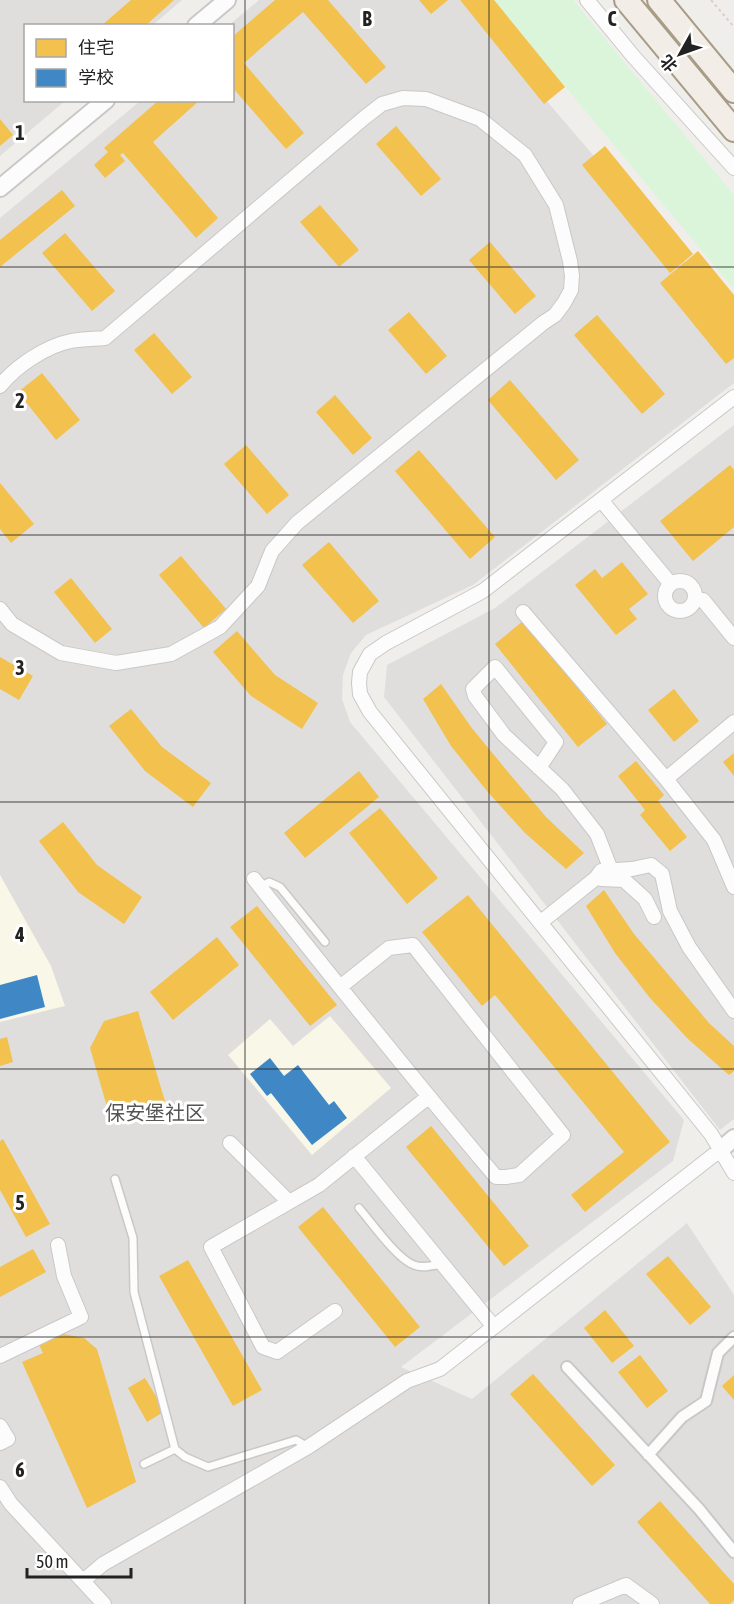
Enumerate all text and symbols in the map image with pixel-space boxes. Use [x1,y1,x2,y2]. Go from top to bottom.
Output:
text: B [362,7,372,30]
text: C [608,7,617,30]
legend [24,24,234,102]
north arrow [650,24,710,84]
text: 住宅 [78,37,114,58]
text: 北 [656,52,681,76]
text: 学校 [78,67,114,88]
text: 1 [15,121,25,144]
text: 2 [15,389,25,412]
text: 3 [15,656,25,679]
text: 4 [14,923,25,946]
district label: 保安堡社区 [105,1101,205,1124]
text: 5 [15,1191,25,1214]
text: 6 [15,1458,25,1481]
scale bar [27,1541,130,1579]
text: 50 m [36,1551,68,1572]

